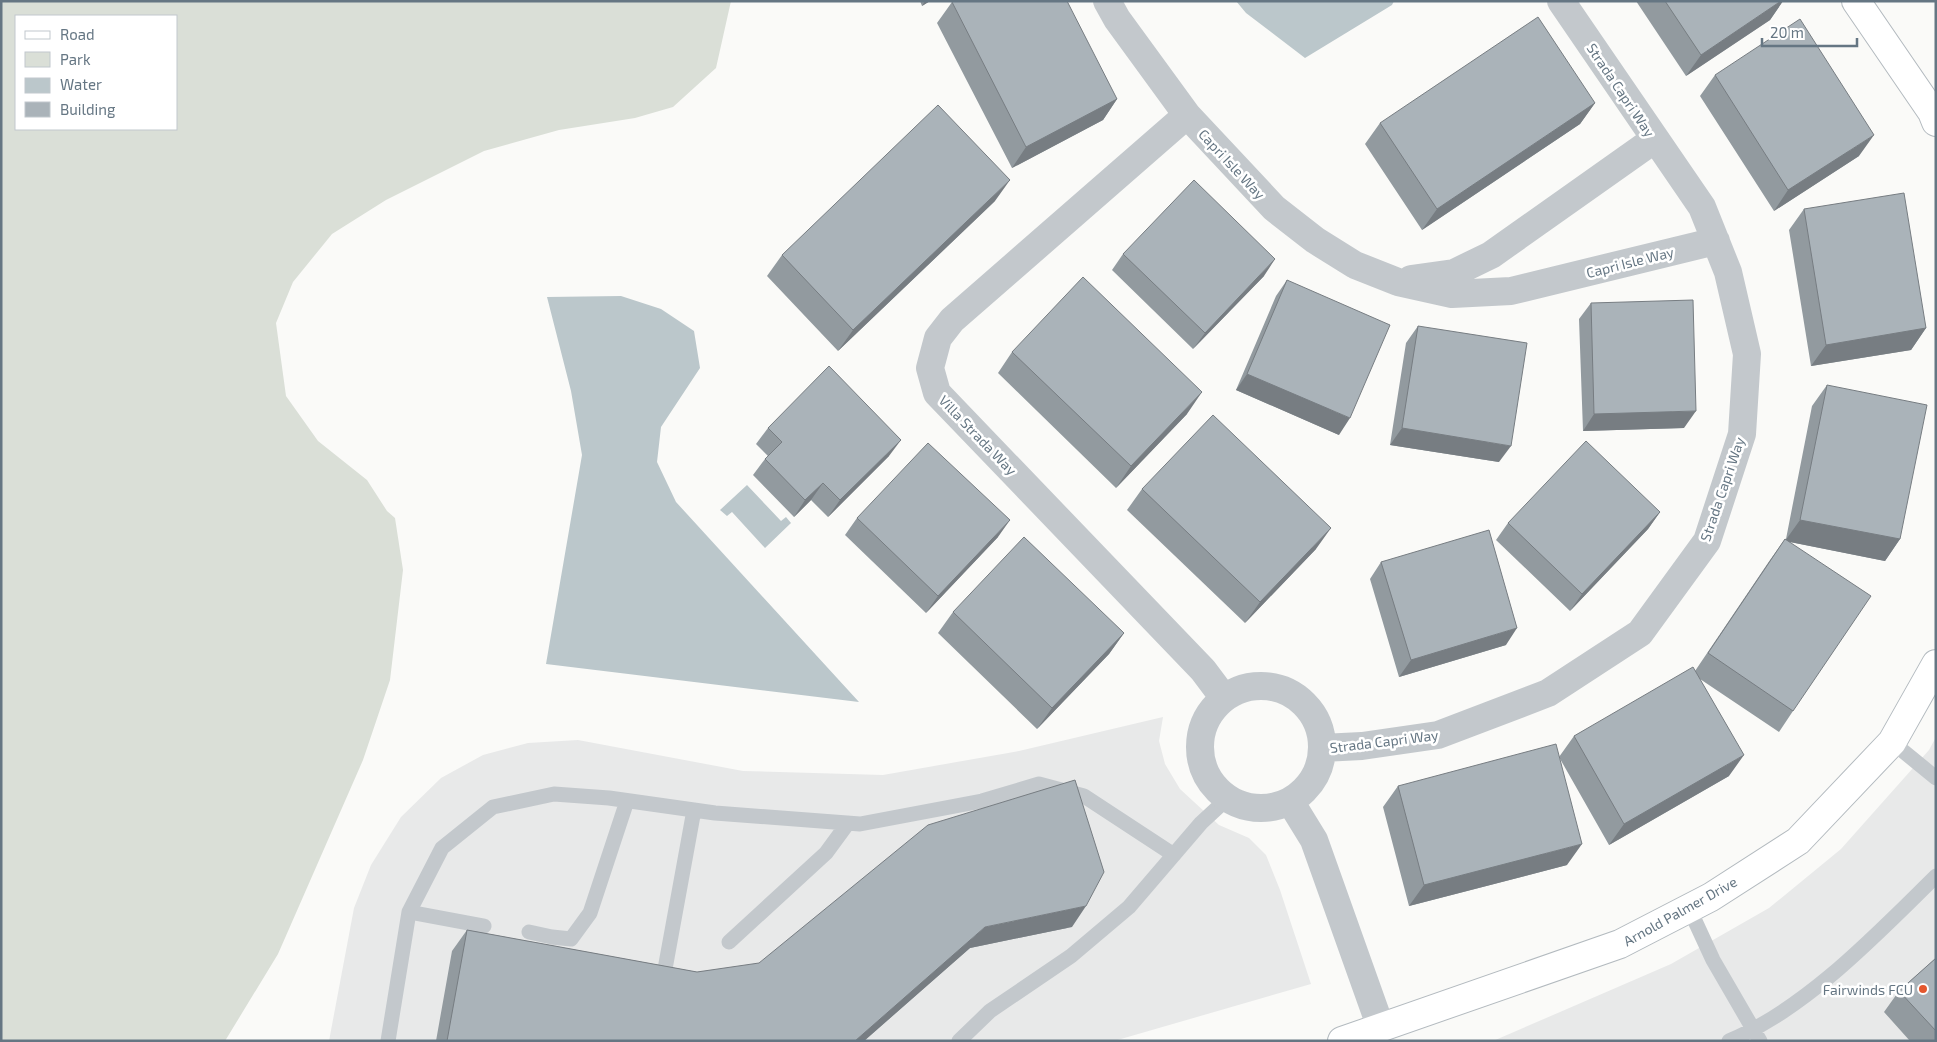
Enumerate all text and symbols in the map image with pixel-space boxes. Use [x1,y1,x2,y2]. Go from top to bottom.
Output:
legend [15,15,178,130]
scale bar [1762,15,1857,47]
text: 20 m [1770,23,1804,41]
text: Road [60,25,95,43]
street label: Strada Capri Way [1583,40,1659,141]
text: Park [60,50,91,68]
text: Water [60,75,102,93]
text: Building [60,100,116,118]
street label: Capri Isle Way [1195,125,1269,203]
street label: Capri Isle Way [1584,243,1676,281]
street label: Villa Strada Way [936,392,1021,479]
street label: Strada Capri Way [1696,434,1748,543]
street label: Strada Capri Way [1329,726,1440,756]
street label: Arnold Palmer Drive [1620,873,1740,949]
place label: Fairwinds FCU [1823,981,1913,998]
marker: Fairwinds FCU [1917,983,1929,995]

